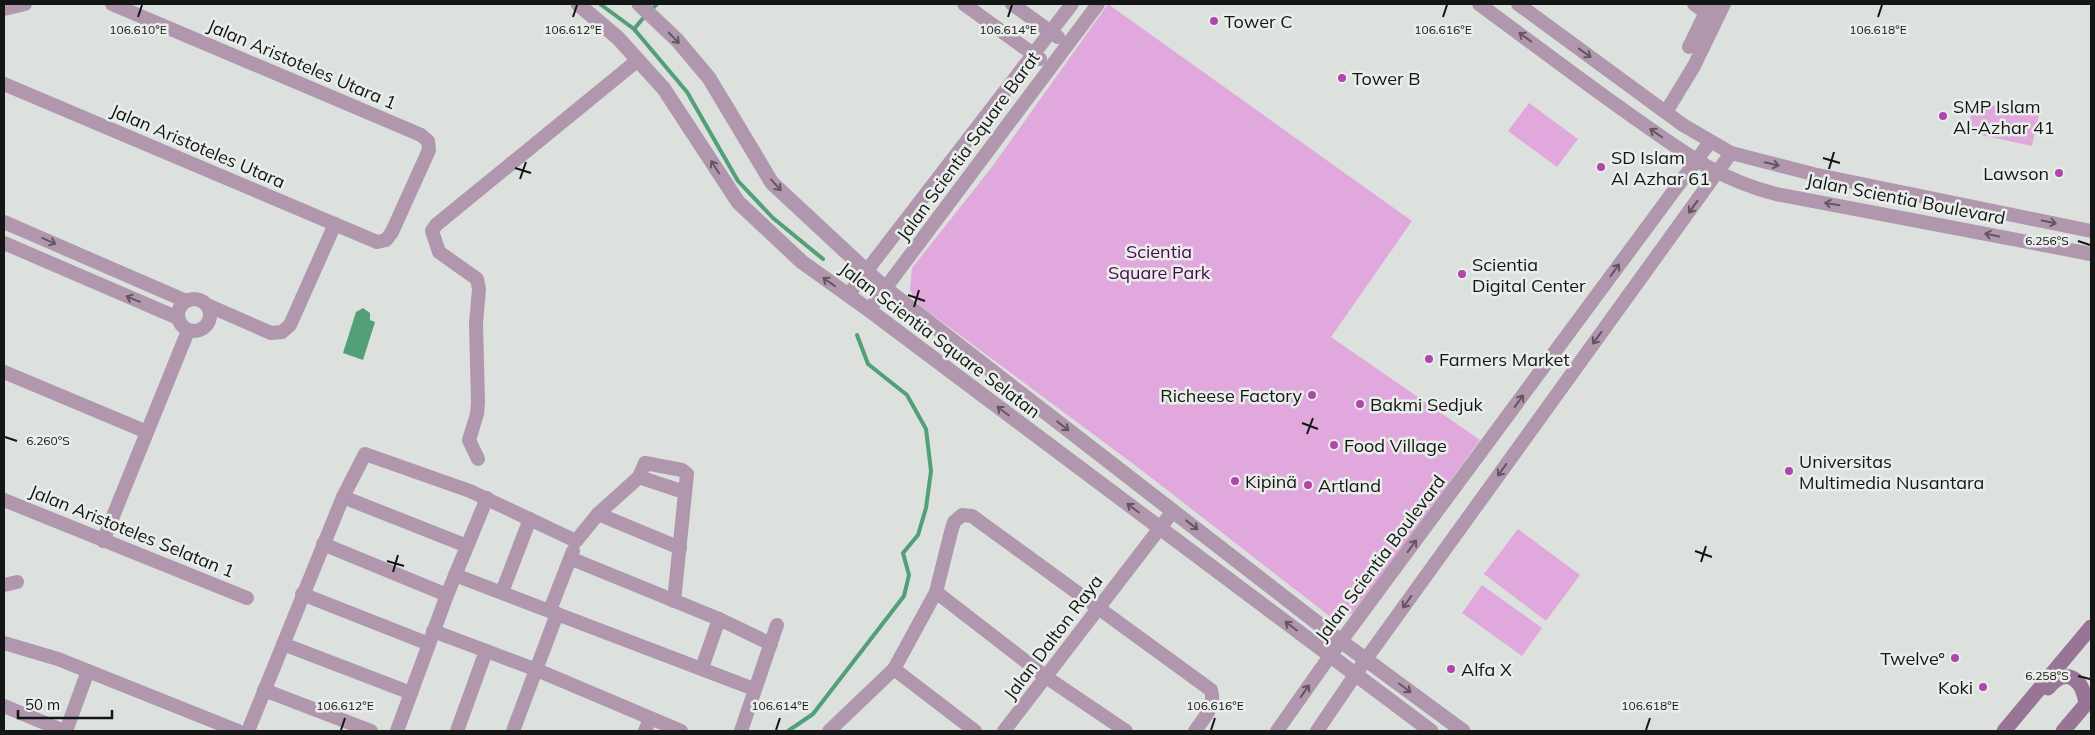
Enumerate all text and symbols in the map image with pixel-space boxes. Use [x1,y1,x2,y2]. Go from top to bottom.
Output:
place label: Tower C [1224,10,1293,33]
street label: Jalan Aristoteles Utara 1 [204,14,400,114]
marker: Tower C [1208,15,1220,27]
text: 106.610°E [109,22,167,37]
text: 106.612°E [544,22,602,37]
text: 106.614°E [979,22,1037,37]
text: 106.616°E [1414,22,1472,37]
text: 106.618°E [1849,22,1907,37]
one-way arrow [668,31,680,44]
one-way arrow [1518,32,1532,42]
street label: Jalan Scientia Square Barat [892,47,1044,245]
one-way arrow [1578,48,1592,58]
place label: Tower B [1352,67,1420,90]
marker: Tower B [1336,72,1348,84]
place label: SMP Islam Al-Azhar 41 [1953,95,2055,139]
street label: Jalan Aristoteles Utara [107,99,289,193]
marker: SMP Islam Al-Azhar 41 [1937,110,1949,122]
one-way arrow [1649,128,1663,138]
place label: SD Islam Al Azhar 61 [1611,146,1710,190]
one-way arrow [1763,159,1779,169]
one-way arrow [710,161,720,175]
marker: SD Islam Al Azhar 61 [1595,161,1607,173]
place label: Lawson [1983,162,2049,185]
marker: Lawson [2053,167,2065,179]
street label: Jalan Scientia Boulevard [1805,168,2007,230]
one-way arrow [770,179,781,192]
one-way arrow [1687,199,1698,213]
one-way arrow [1825,199,1841,209]
one-way arrow [2040,218,2056,228]
one-way arrow [1984,229,2000,239]
text: 6.256°S [2025,233,2069,248]
one-way arrow [41,237,56,246]
park label: Scientia Square Park [1108,240,1211,284]
place label: Scientia Digital Center [1472,253,1586,297]
street label: Jalan Scientia Square Selatan [835,257,1045,423]
one-way arrow [1610,264,1621,277]
marker: Scientia Digital Center [1456,268,1468,280]
one-way arrow [822,277,836,287]
one-way arrow [126,293,141,303]
one-way arrow [1592,331,1603,344]
place label: Farmers Market [1439,348,1570,371]
marker: Farmers Market [1423,353,1435,365]
place label: Richeese Factory [1160,384,1302,407]
marker: Richeese Factory [1306,389,1318,401]
place label: Bakmi Sedjuk [1370,393,1484,416]
one-way arrow [1514,394,1524,408]
marker: Bakmi Sedjuk [1354,398,1366,410]
one-way arrow [997,405,1010,416]
one-way arrow [1056,420,1069,431]
text: 6.260°S [26,433,70,448]
place label: Food Village [1344,434,1447,457]
marker: Food Village [1328,439,1340,451]
place label: Universitas Multimedia Nusantara [1799,450,1984,494]
one-way arrow [1497,463,1507,477]
marker: Universitas Multimedia Nusantara [1783,465,1795,477]
place label: Kipinä [1245,470,1297,493]
street label: Jalan Scientia Boulevard [1310,470,1450,646]
place label: Artland [1318,474,1381,497]
marker: Kipinä [1229,475,1241,487]
street label: Jalan Aristoteles Selatan 1 [26,479,238,583]
marker: Artland [1302,479,1314,491]
one-way arrow [1126,503,1140,513]
one-way arrow [1185,520,1198,531]
one-way arrow [1407,540,1418,553]
street label: Jalan Dalton Raya [998,570,1108,704]
one-way arrow [1402,595,1412,609]
one-way arrow [1285,621,1298,632]
place label: Twelve° [1880,647,1945,670]
marker: Twelve° [1949,652,1961,664]
place label: Alfa X [1461,658,1512,681]
marker: Alfa X [1445,663,1457,675]
text: 6.258°S [2025,668,2069,683]
place label: Koki [1938,676,1973,699]
marker: Koki [1977,681,1989,693]
one-way arrow [1398,683,1412,693]
one-way arrow [1300,684,1310,698]
scale bar [18,688,111,720]
text: 50 m [25,695,60,714]
text: 106.612°E [316,698,374,713]
text: 106.614°E [751,698,809,713]
text: 106.616°E [1186,698,1244,713]
text: 106.618°E [1621,698,1679,713]

